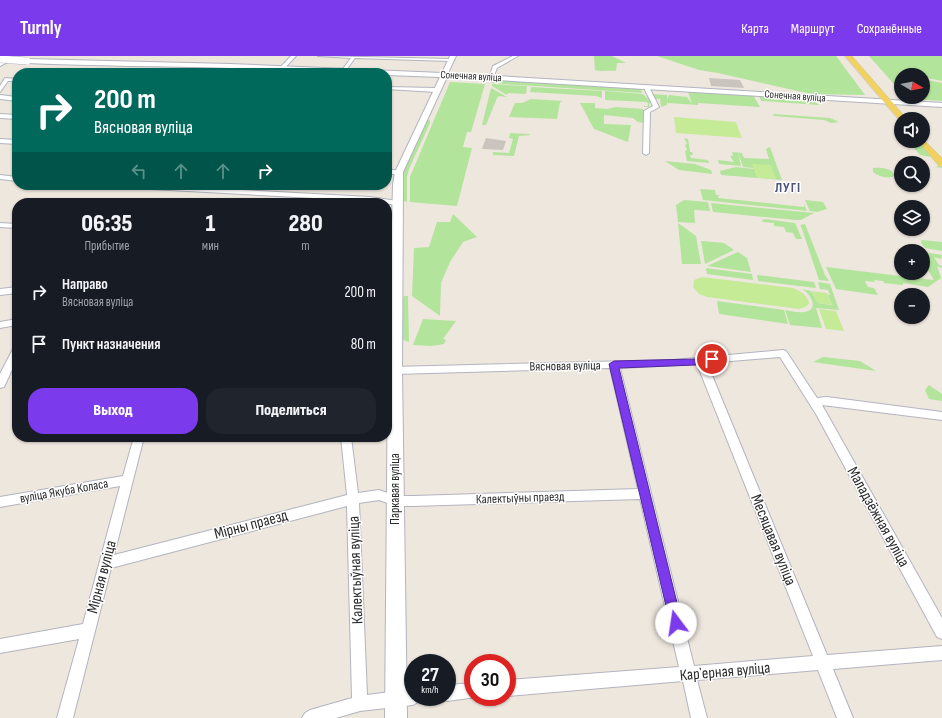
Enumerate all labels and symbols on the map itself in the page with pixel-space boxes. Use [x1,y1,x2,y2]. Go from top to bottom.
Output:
street label: Сонечная вуліца [440,68,502,84]
north arrow [894,68,930,104]
street label: Сонечная вуліца [764,87,826,105]
district label: ЛУГІ [775,179,801,196]
pin [695,342,729,376]
street label: Вясновая вуліца [529,357,601,375]
street label: Паркавая вуліца [387,453,403,525]
street label: Маладзёжная вуліца [843,464,913,570]
street label: вуліца Якуба Коласа [19,475,109,507]
street label: Калектыўны праезд [476,488,565,508]
street label: Месяцавая вуліца [746,492,800,588]
street label: Мірны праезд [212,506,290,544]
street label: Калектыўная вуліца [345,516,367,624]
street label: Мірная вуліца [83,539,121,615]
position arrow [655,602,697,644]
speed limit sign: 30 [464,654,516,706]
street label: Карʼерная вуліца [679,659,771,685]

